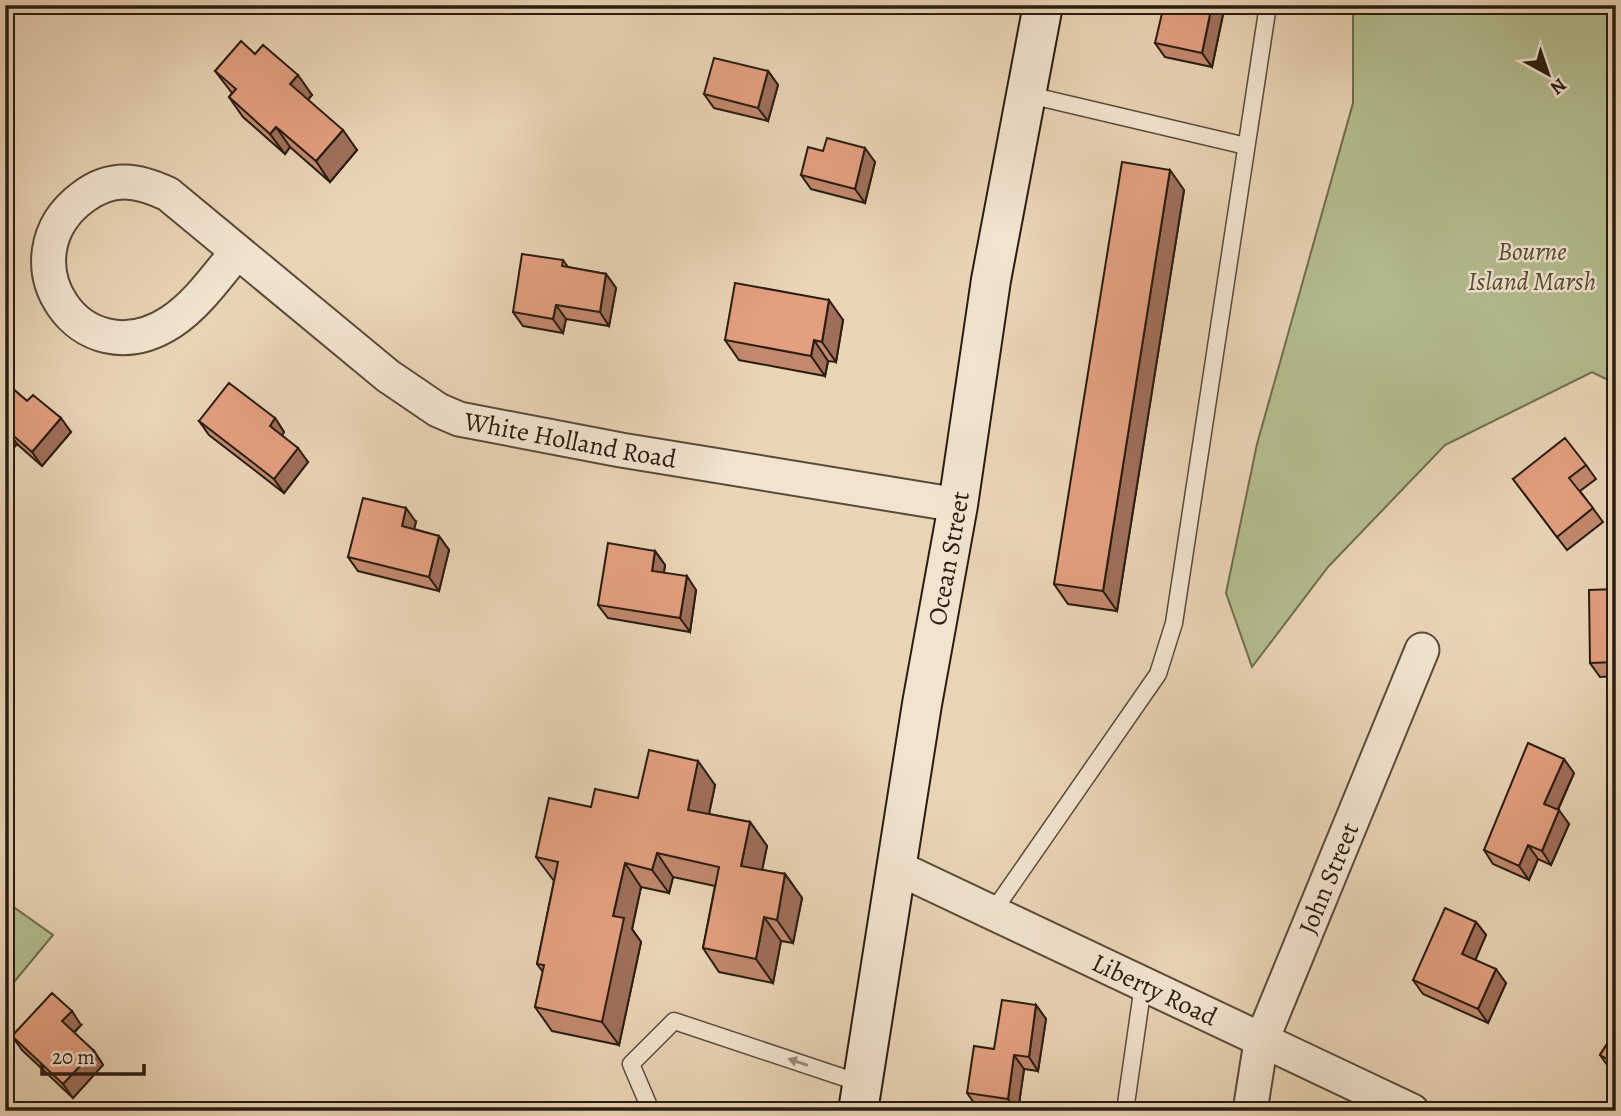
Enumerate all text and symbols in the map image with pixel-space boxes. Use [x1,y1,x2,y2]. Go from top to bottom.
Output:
north arrow [1512,38,1582,108]
text: N [1545,72,1572,101]
park label: Bourne Island Marsh [1468,234,1596,299]
street label: White Holland Road [460,403,679,477]
street label: Ocean Street [920,489,978,628]
street label: John Street [1290,817,1367,939]
street label: Liberty Road [1086,945,1223,1034]
scale bar [42,1032,144,1076]
text: 20 m [52,1043,95,1071]
one-way arrow [787,1056,808,1067]

